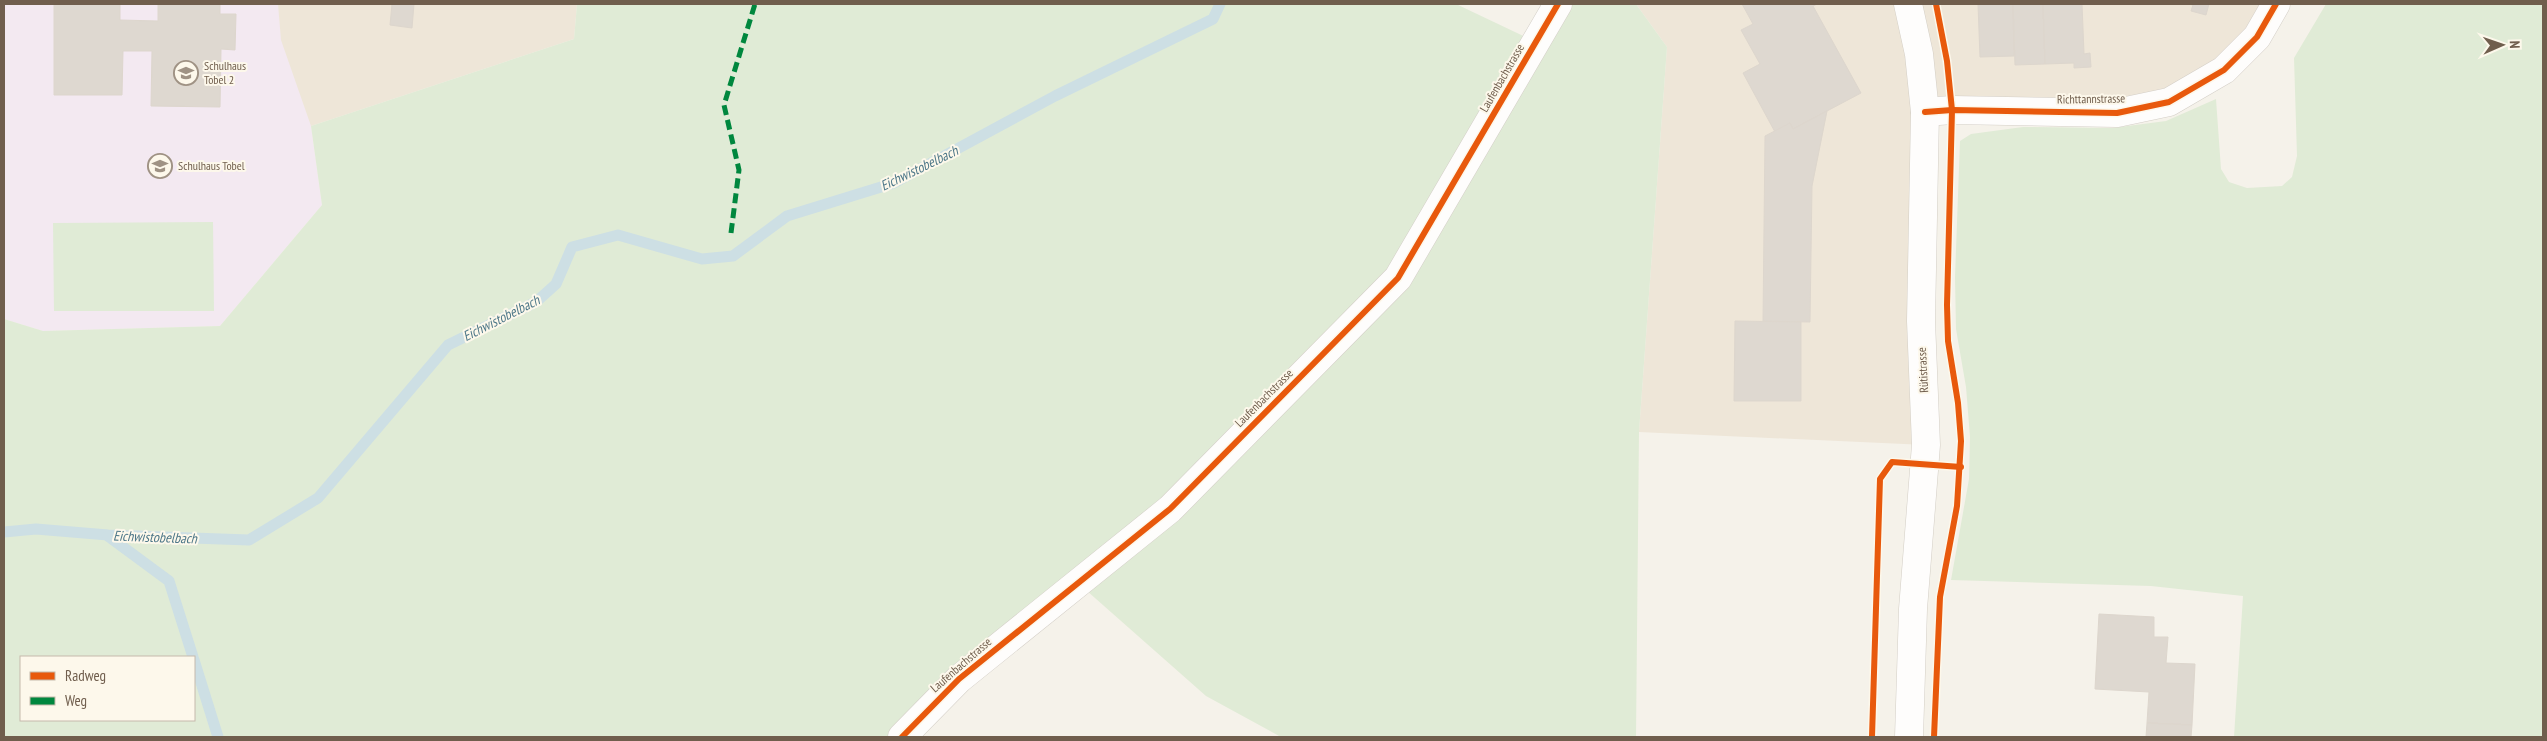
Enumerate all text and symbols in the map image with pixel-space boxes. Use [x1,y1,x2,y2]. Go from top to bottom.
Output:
north arrow [2477,20,2527,70]
text: N [2506,40,2524,49]
street label: Laufenbachstrasse [1476,41,1527,114]
place label: Schulhaus Tobel 2 [204,58,246,87]
school or university icon: Schulhaus Tobel 2 [173,60,199,86]
street label: Richttannstrasse [2057,90,2125,107]
water label: Eichwistobelbach [877,141,961,194]
school or university icon: Schulhaus Tobel [147,153,173,179]
place label: Schulhaus Tobel [178,158,245,173]
water label: Eichwistobelbach [460,291,543,345]
street label: Rütistrasse [1914,347,1931,393]
street label: Laufenbachstrasse [1231,365,1296,430]
water label: Eichwistobelbach [113,527,198,547]
street label: Laufenbachstrasse [927,634,994,695]
legend [20,656,195,721]
text: Radweg [65,666,106,685]
text: Weg [65,691,87,710]

